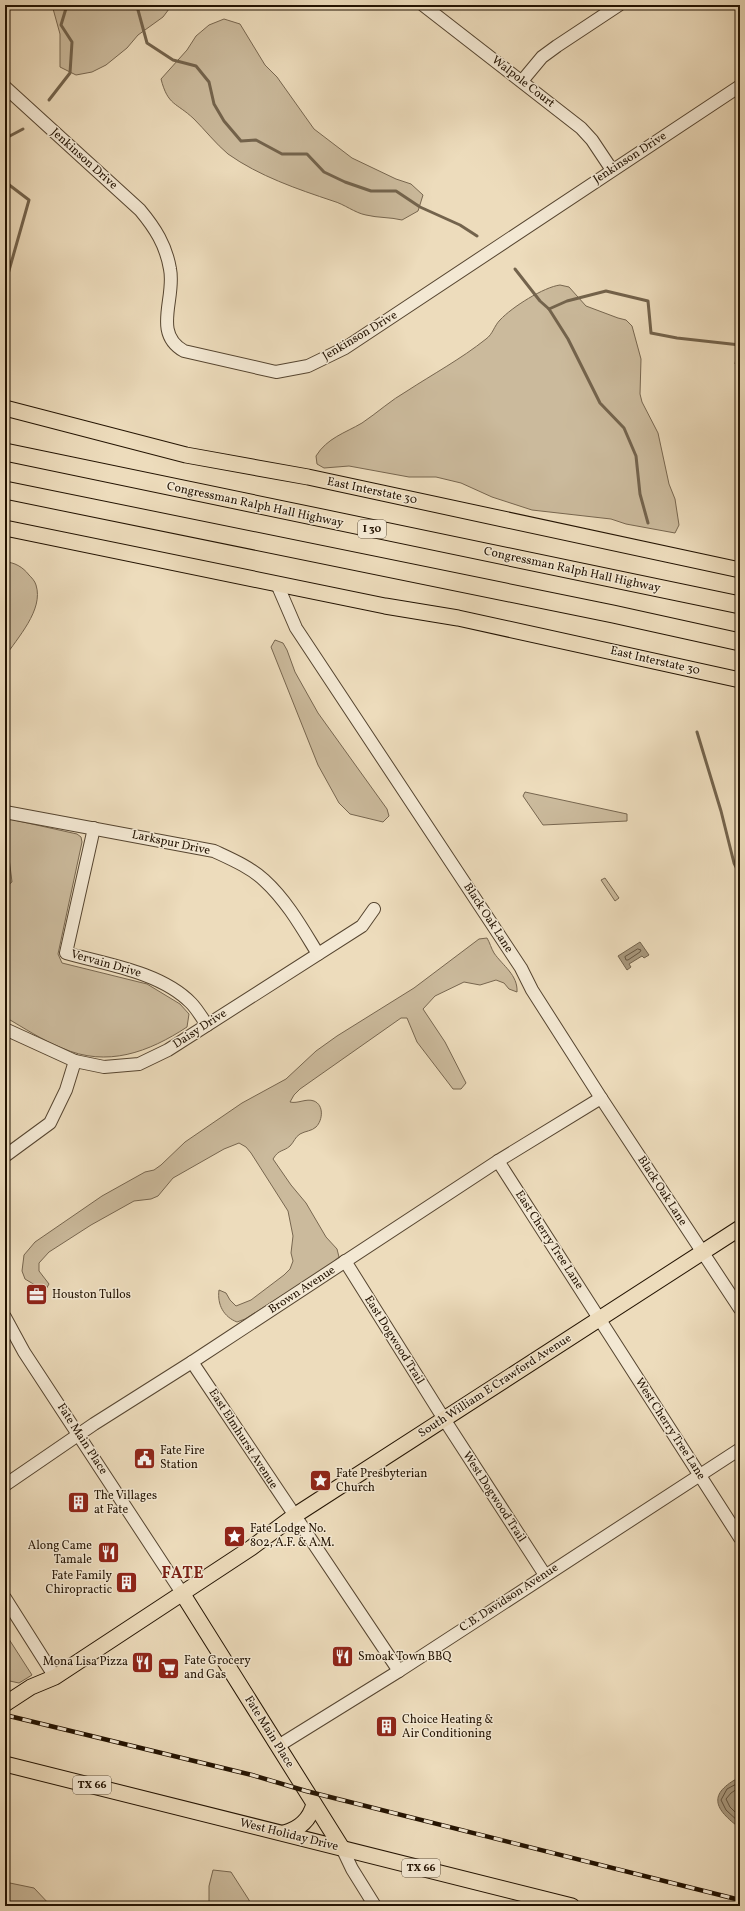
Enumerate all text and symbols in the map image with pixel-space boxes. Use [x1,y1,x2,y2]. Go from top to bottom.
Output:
street label: Walpole Court [488,52,558,112]
street label: Jenkinson Drive [47,125,121,193]
street label: Jenkinson Drive [590,128,670,188]
street label: Jenkinson Drive [320,307,401,365]
street label: East Interstate 30 [326,474,418,508]
street label: Congressman Ralph Hall Highway [165,478,345,532]
road number: I 30 [358,520,386,538]
street label: Congressman Ralph Hall Highway [482,543,662,597]
street label: East Interstate 30 [609,643,701,679]
street label: Larkspur Drive [130,827,212,859]
street label: Black Oak Lane [459,880,517,956]
street label: Vervain Drive [69,946,143,982]
street label: Daisy Drive [170,1005,230,1052]
street label: Black Oak Lane [633,1153,691,1229]
street label: East Cherry Tree Lane [511,1188,587,1293]
street label: Brown Avenue [265,1262,339,1318]
office icon: Houston Tullos [23,1282,49,1308]
place label: Houston Tullos [52,1287,131,1303]
street label: East Dogwood Trail [360,1293,428,1388]
street label: South William E Crawford Avenue [415,1330,575,1442]
street label: West Cherry Tree Lane [631,1375,709,1483]
street label: East Elmhurst Avenue [205,1386,282,1492]
street label: Fate Main Place [53,1400,111,1478]
place label: Fate Fire Station [160,1443,205,1473]
public building icon: Fate Fire Station [132,1445,158,1471]
street label: West Dogwood Trail [459,1448,530,1546]
place label: Fate Presbyterian Church [336,1466,427,1496]
place icon: Fate Presbyterian Church [307,1468,333,1494]
place label: The Villages at Fate [94,1488,157,1518]
building icon: The Villages at Fate [66,1490,92,1516]
place label: Fate Lodge No. 802, A.F. & A.M. [250,1521,335,1551]
place icon: Fate Lodge No. 802, A.F. & A.M. [221,1523,247,1549]
place label: Along Came Tamale [28,1538,92,1568]
restaurant icon: Along Came Tamale [95,1540,121,1566]
street label: C.B. Davidson Avenue [456,1560,562,1636]
district label: FATE [162,1563,204,1585]
place label: Fate Family Chiropractic [46,1568,113,1598]
building icon: Fate Family Chiropractic [114,1570,140,1596]
restaurant icon: Smoak Town BBQ [329,1644,355,1670]
restaurant icon: Mona Lisa Pizza [130,1649,156,1675]
place label: Smoak Town BBQ [358,1649,452,1665]
place label: Fate Grocery and Gas [184,1653,251,1683]
place label: Mona Lisa Pizza [43,1654,128,1670]
supermarket icon: Fate Grocery and Gas [155,1655,181,1681]
street label: Fate Main Place [240,1693,298,1771]
place label: Choice Heating & Air Conditioning [402,1712,493,1742]
building icon: Choice Heating & Air Conditioning [374,1714,400,1740]
road number: TX 66 [73,1776,111,1794]
street label: West Holiday Drive [238,1815,340,1855]
road number: TX 66 [402,1859,440,1877]

